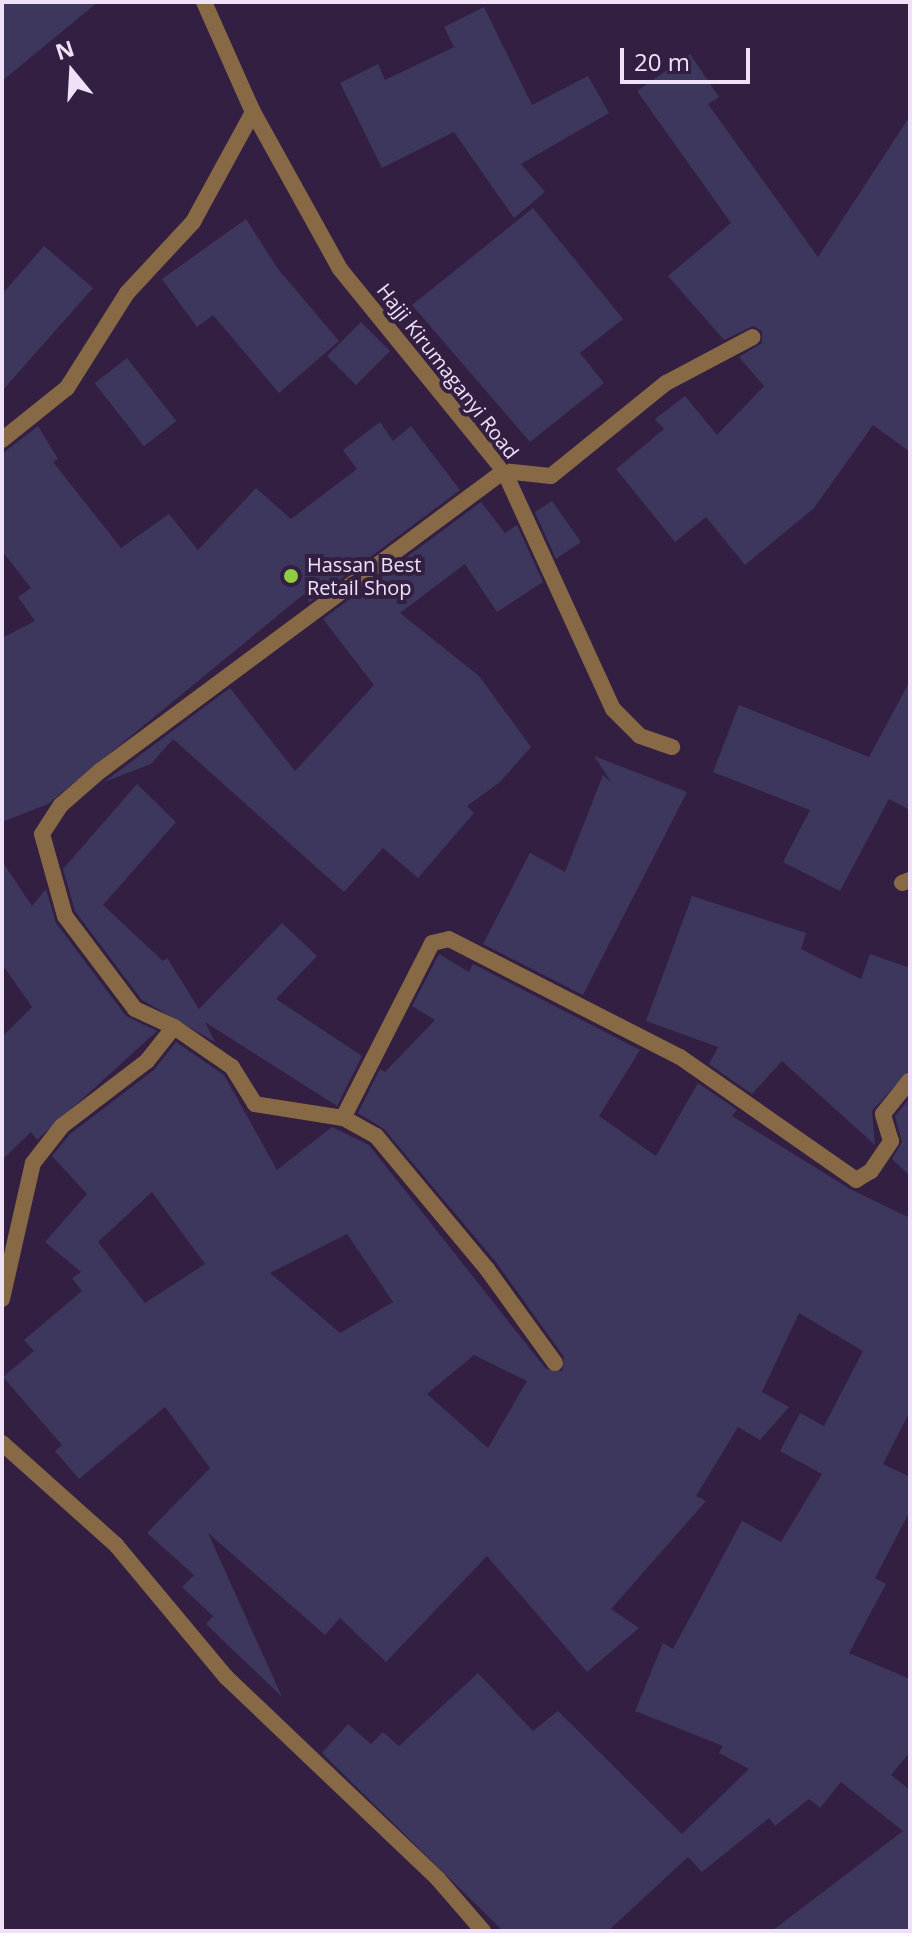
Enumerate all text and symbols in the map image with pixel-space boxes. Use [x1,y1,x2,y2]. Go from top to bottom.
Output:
north arrow [32,32,112,112]
text: N [51,32,78,66]
scale bar [624,32,754,82]
text: 20 m [634,45,690,78]
street label: Hajji Kirumaganyi Road [372,279,524,463]
place label: Hassan Best Retail Shop [307,552,421,599]
marker: Hassan Best Retail Shop [282,567,300,585]

